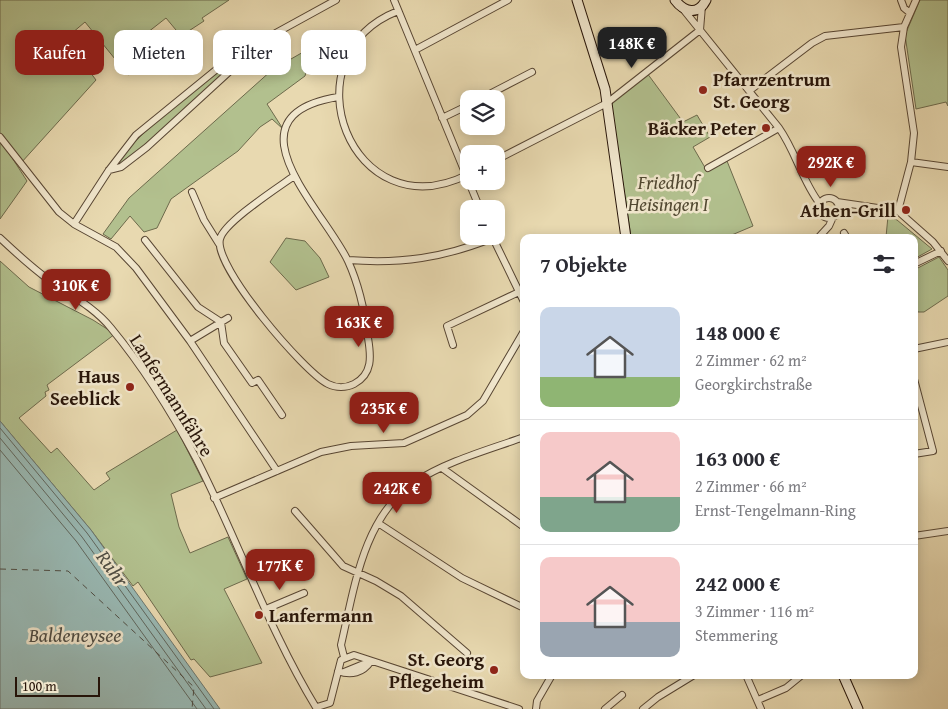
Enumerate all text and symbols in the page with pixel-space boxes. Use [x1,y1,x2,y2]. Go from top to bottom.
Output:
pin: 148K € [591,27,673,69]
chip: Kaufen [15,30,104,75]
chip: Mieten [114,30,203,75]
chip: Filter [213,30,291,75]
chip: Neu [301,30,366,75]
text: 148K € [609,31,655,55]
place label: Pfarrzentrum St. Georg [713,65,831,115]
marker: Pfarrzentrum St. Georg [697,84,709,96]
map controls [460,90,505,245]
button: layers [460,90,505,135]
place label: Bäcker Peter [648,114,756,142]
marker: Bäcker Peter [760,122,772,134]
button: + [460,145,505,190]
pin: 292K € [790,146,872,188]
text: 292K € [808,150,854,174]
park label: Friedhof Heisingen I [627,168,709,218]
place label: Athen-Grill [800,196,896,224]
button: − [460,200,505,245]
marker: Athen-Grill [900,204,912,216]
text: 7 Objekte [540,249,627,280]
icon: filters [870,250,898,278]
pin: 310K € [35,268,117,311]
text: 310K € [53,273,99,297]
pin: 163K € [318,306,400,348]
text: 163K € [336,310,382,334]
text: 148 000 € [695,317,780,348]
icon: home [580,327,640,387]
street label: Lanfermannfähre [123,328,221,462]
text: 2 Zimmer · 62 m² [695,348,807,372]
place label: Haus Seeblick [50,362,120,412]
text: Georgkirchstraße [695,372,812,396]
marker: Haus Seeblick [124,381,136,393]
pin: 235K € [343,392,425,434]
text: 235K € [361,396,407,420]
text: 163 000 € [695,443,780,474]
icon: home [580,452,640,512]
pin: 242K € [356,472,438,514]
text: 2 Zimmer · 66 m² [695,474,807,498]
text: 242K € [374,476,420,500]
text: Ernst-Tengelmann-Ring [695,498,856,522]
water label: Ruhr [89,543,136,593]
pin: 177K € [239,548,321,591]
text: 177K € [257,553,303,577]
text: 242 000 € [695,568,780,599]
icon: home [580,577,640,637]
text: 3 Zimmer · 116 m² [695,599,814,623]
place label: Lanfermann [269,601,374,629]
marker: Lanfermann [253,609,265,621]
water label: Baldeneysee [28,620,121,649]
text: Stemmering [695,623,778,647]
place label: St. Georg Pflegeheim [389,645,485,695]
marker: St. Georg Pflegeheim [488,664,500,676]
scale bar [15,674,100,697]
text: 100 m [22,676,57,696]

